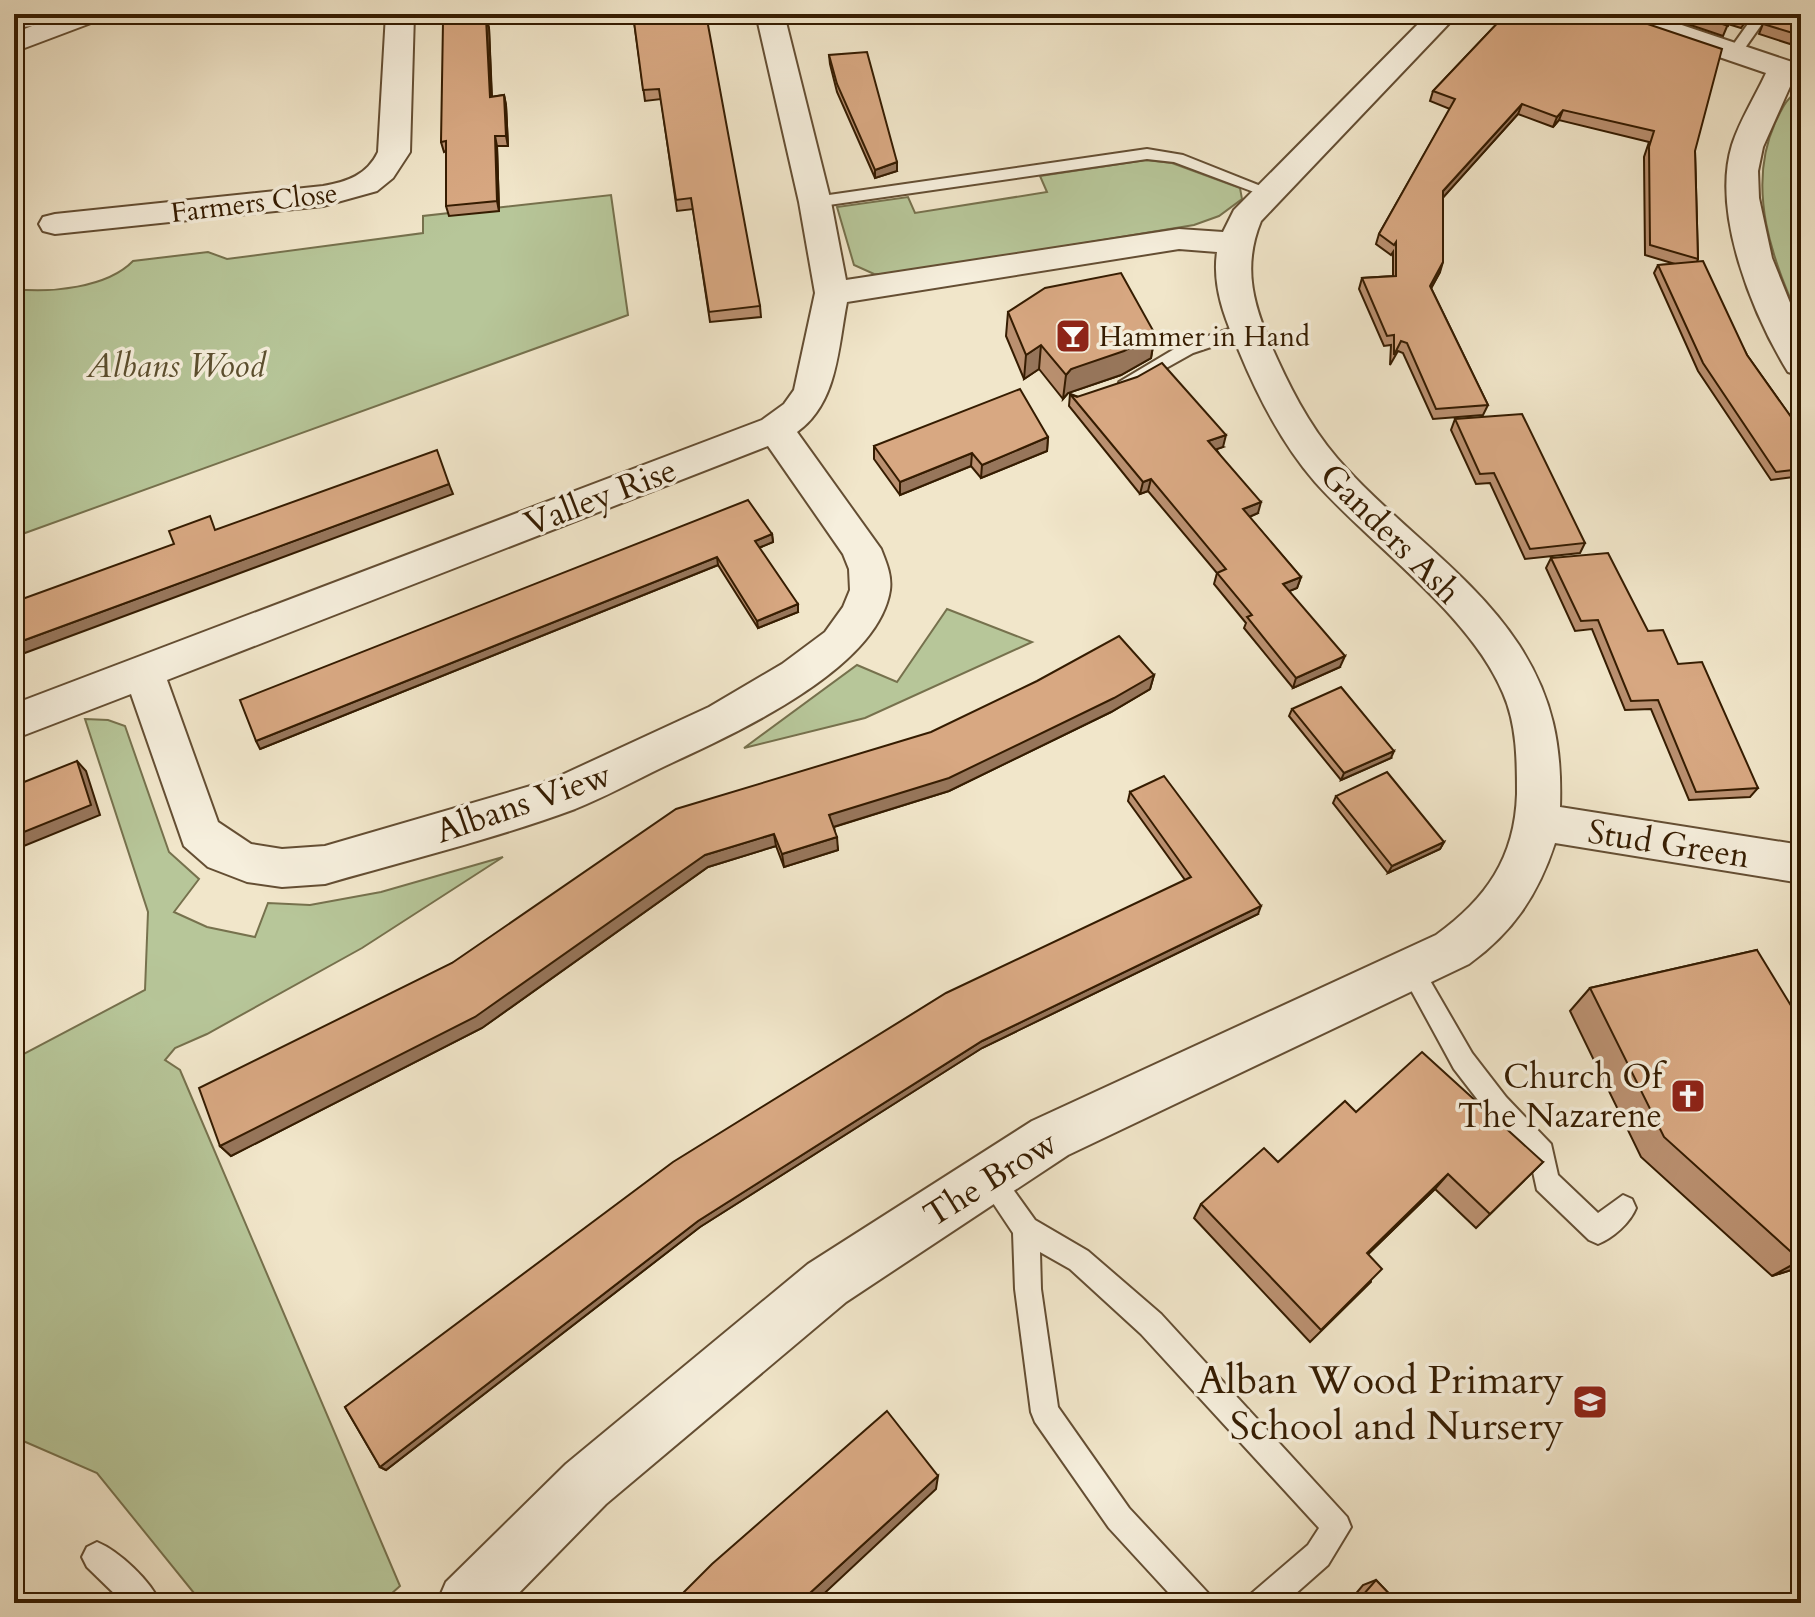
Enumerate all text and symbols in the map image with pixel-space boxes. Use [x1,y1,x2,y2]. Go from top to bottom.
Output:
street label: Farmers Close [169,174,340,232]
bar icon: Hammer in Hand [1054,317,1092,355]
place label: Hammer in Hand [1099,318,1310,356]
park label: Albans Wood [85,343,267,389]
street label: Valley Rise [518,447,683,547]
street label: Ganders Ash [1310,453,1471,614]
street label: Albans View [429,751,617,854]
street label: Stud Green [1585,809,1753,879]
place label: Church Of The Nazarene [1458,1054,1668,1139]
church icon: Church Of The Nazarene [1669,1077,1707,1115]
street label: The Brow [915,1120,1066,1238]
place label: Alban Wood Primary School and Nursery [1197,1353,1564,1454]
school or university icon: Alban Wood Primary School and Nursery [1571,1383,1609,1421]

